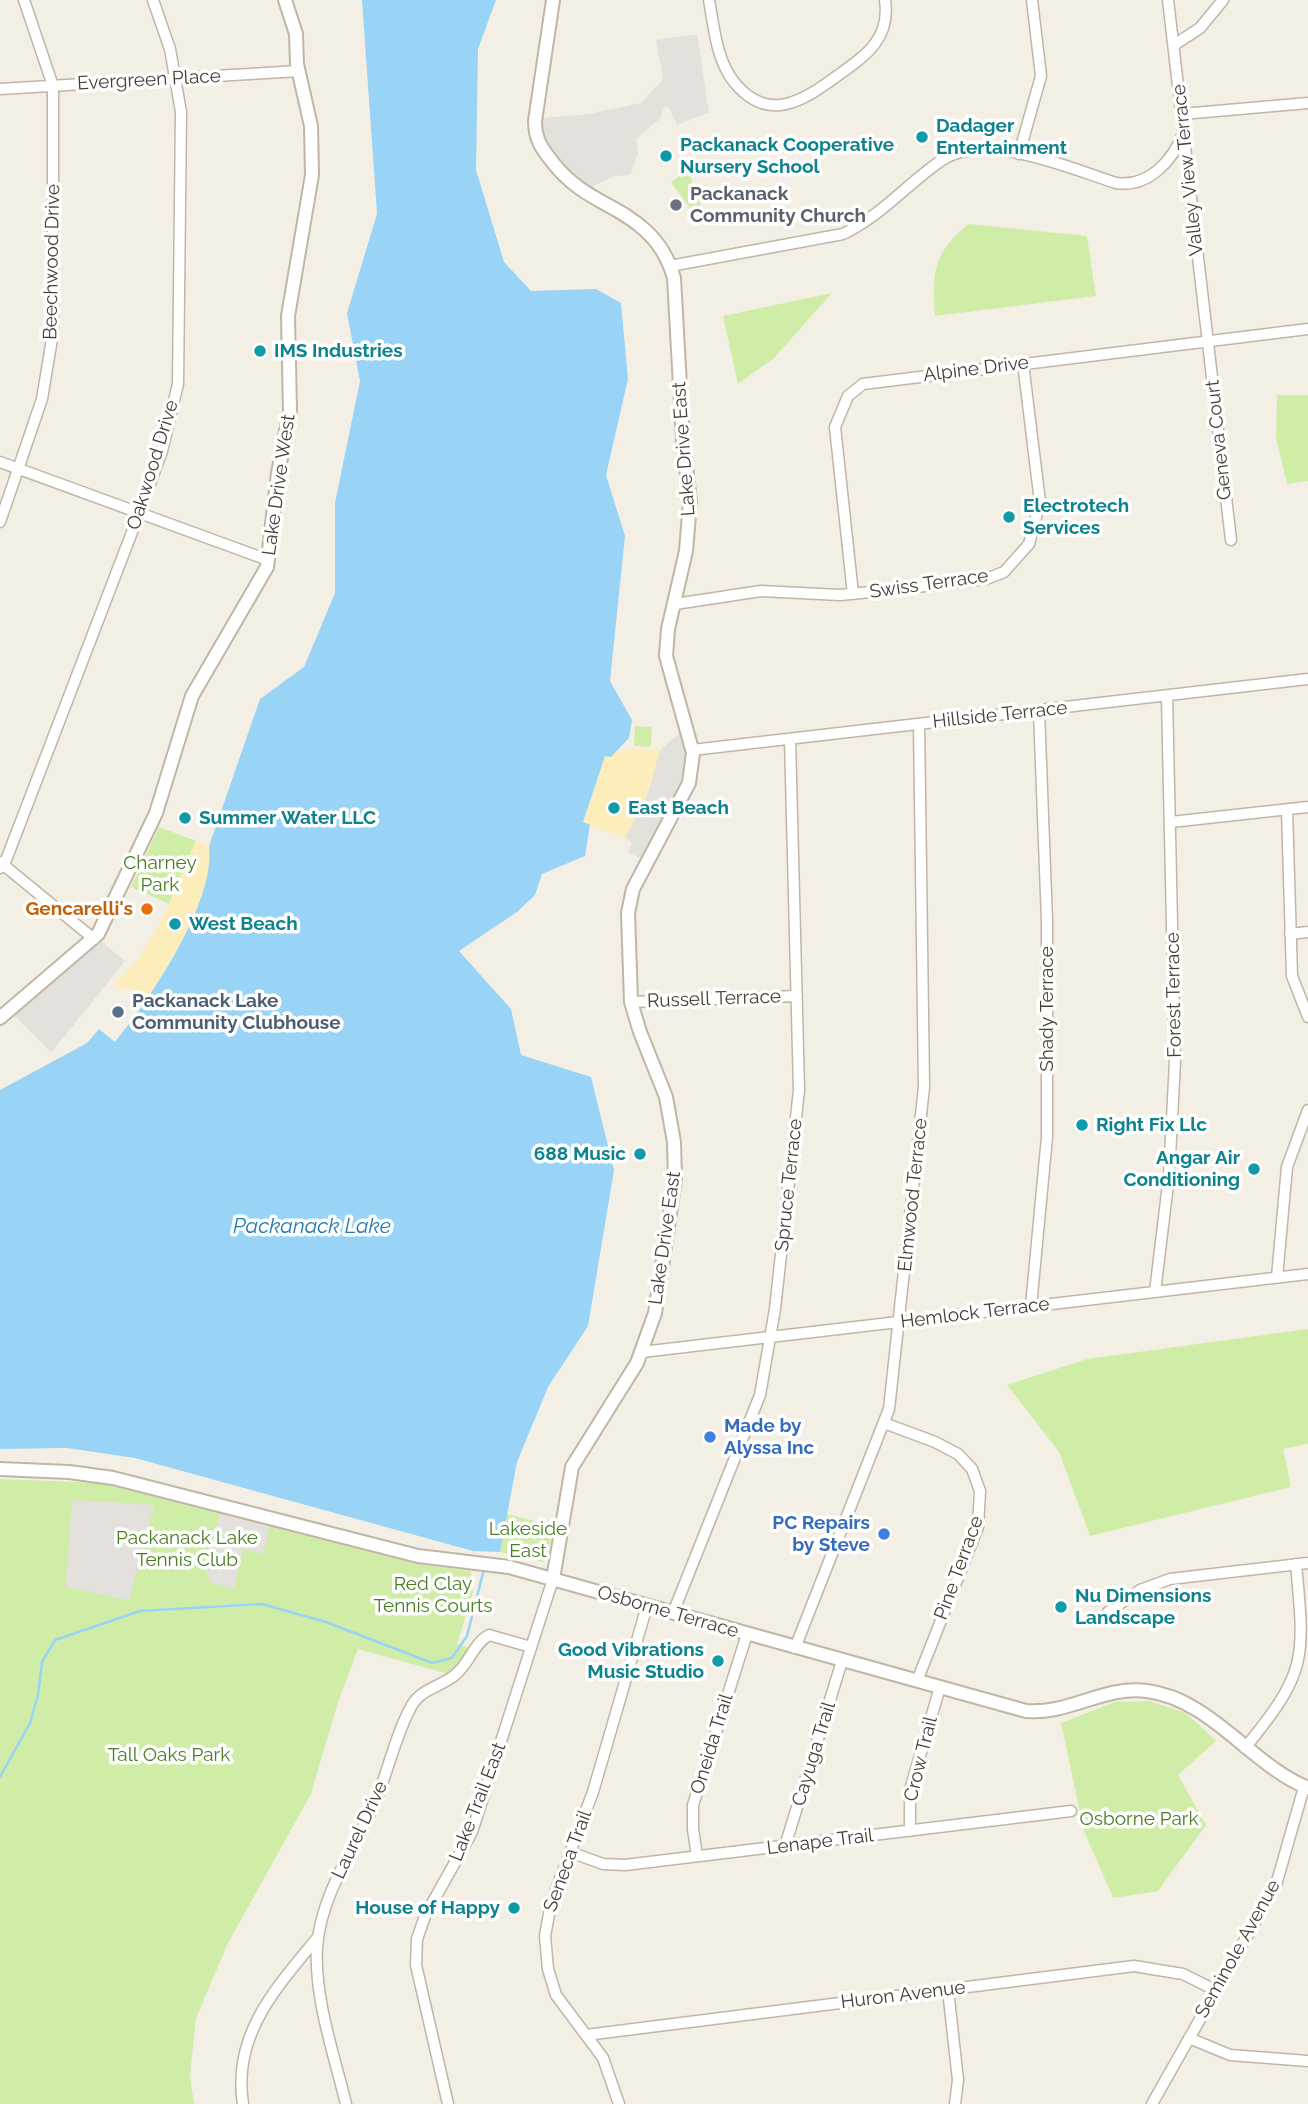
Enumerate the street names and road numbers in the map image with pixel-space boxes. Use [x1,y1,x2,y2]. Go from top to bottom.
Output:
street label: Evergreen Place [77,65,221,95]
street label: Valley View Terrace [1168,83,1208,257]
street label: Beechwood Drive [39,184,65,340]
street label: Alpine Drive [922,351,1030,387]
street label: Geneva Court [1201,379,1237,501]
street label: Lake Drive East [668,381,700,517]
street label: Oakwood Drive [122,397,184,533]
street label: Lake Drive West [258,413,300,557]
street label: Swiss Terrace [868,564,990,604]
street label: Hillside Terrace [931,697,1069,733]
street label: Forest Terrace [1162,932,1186,1058]
street label: Shady Terrace [1036,946,1058,1072]
street label: Russell Terrace [647,985,781,1013]
street label: Elmwood Terrace [894,1117,932,1273]
street label: Spruce Terrace [771,1118,807,1252]
street label: Lake Drive East [644,1170,686,1306]
street label: Hemlock Terrace [899,1293,1051,1333]
street label: Pine Terrace [930,1513,988,1623]
street label: Osborne Terrace [595,1581,741,1643]
street label: Oneida Trail [686,1691,738,1797]
street label: Cayuga Trail [787,1699,841,1809]
street label: Crow Trail [899,1714,943,1804]
street label: Lake Trail East [445,1739,511,1865]
street label: Laurel Drive [327,1777,393,1883]
street label: Seneca Trail [539,1807,597,1915]
street label: Lenape Trail [765,1824,875,1860]
street label: Seminole Avenue [1191,1876,1285,2022]
street label: Huron Avenue [839,1976,967,2014]

